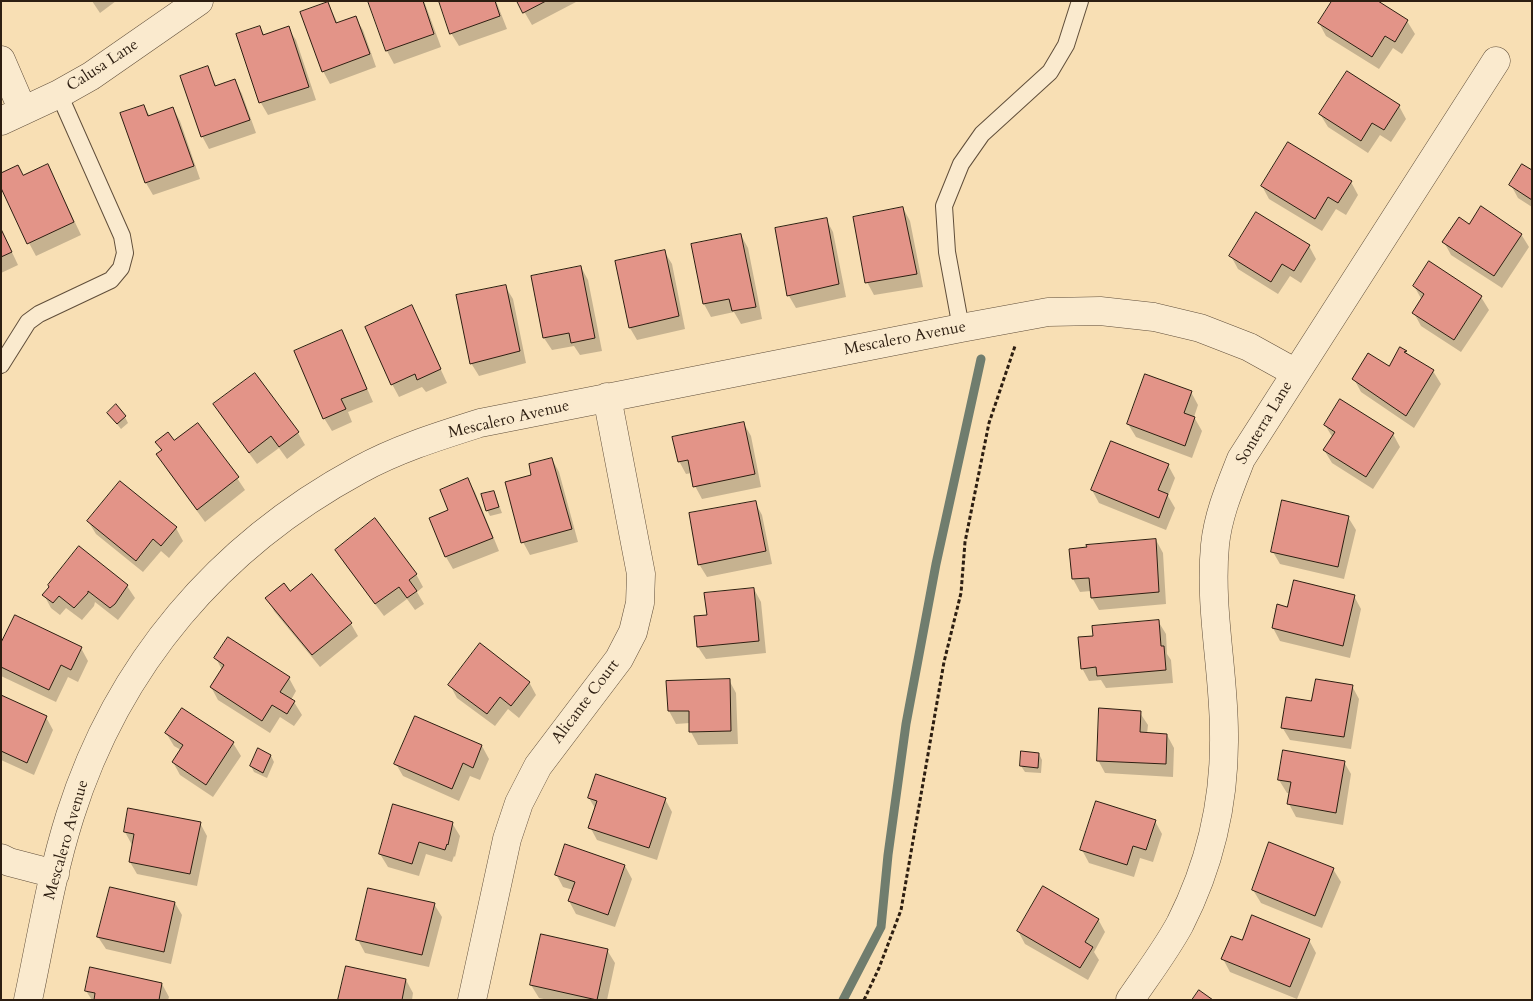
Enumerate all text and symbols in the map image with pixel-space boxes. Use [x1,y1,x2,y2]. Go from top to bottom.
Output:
street label: Calusa Lane [64,36,142,96]
street label: Mescalero Avenue [842,318,968,360]
street label: Sonterra Lane [1233,378,1297,468]
street label: Mescalero Avenue [446,397,572,443]
street label: Alicante Court [548,656,624,748]
street label: Mescalero Avenue [41,778,93,902]

